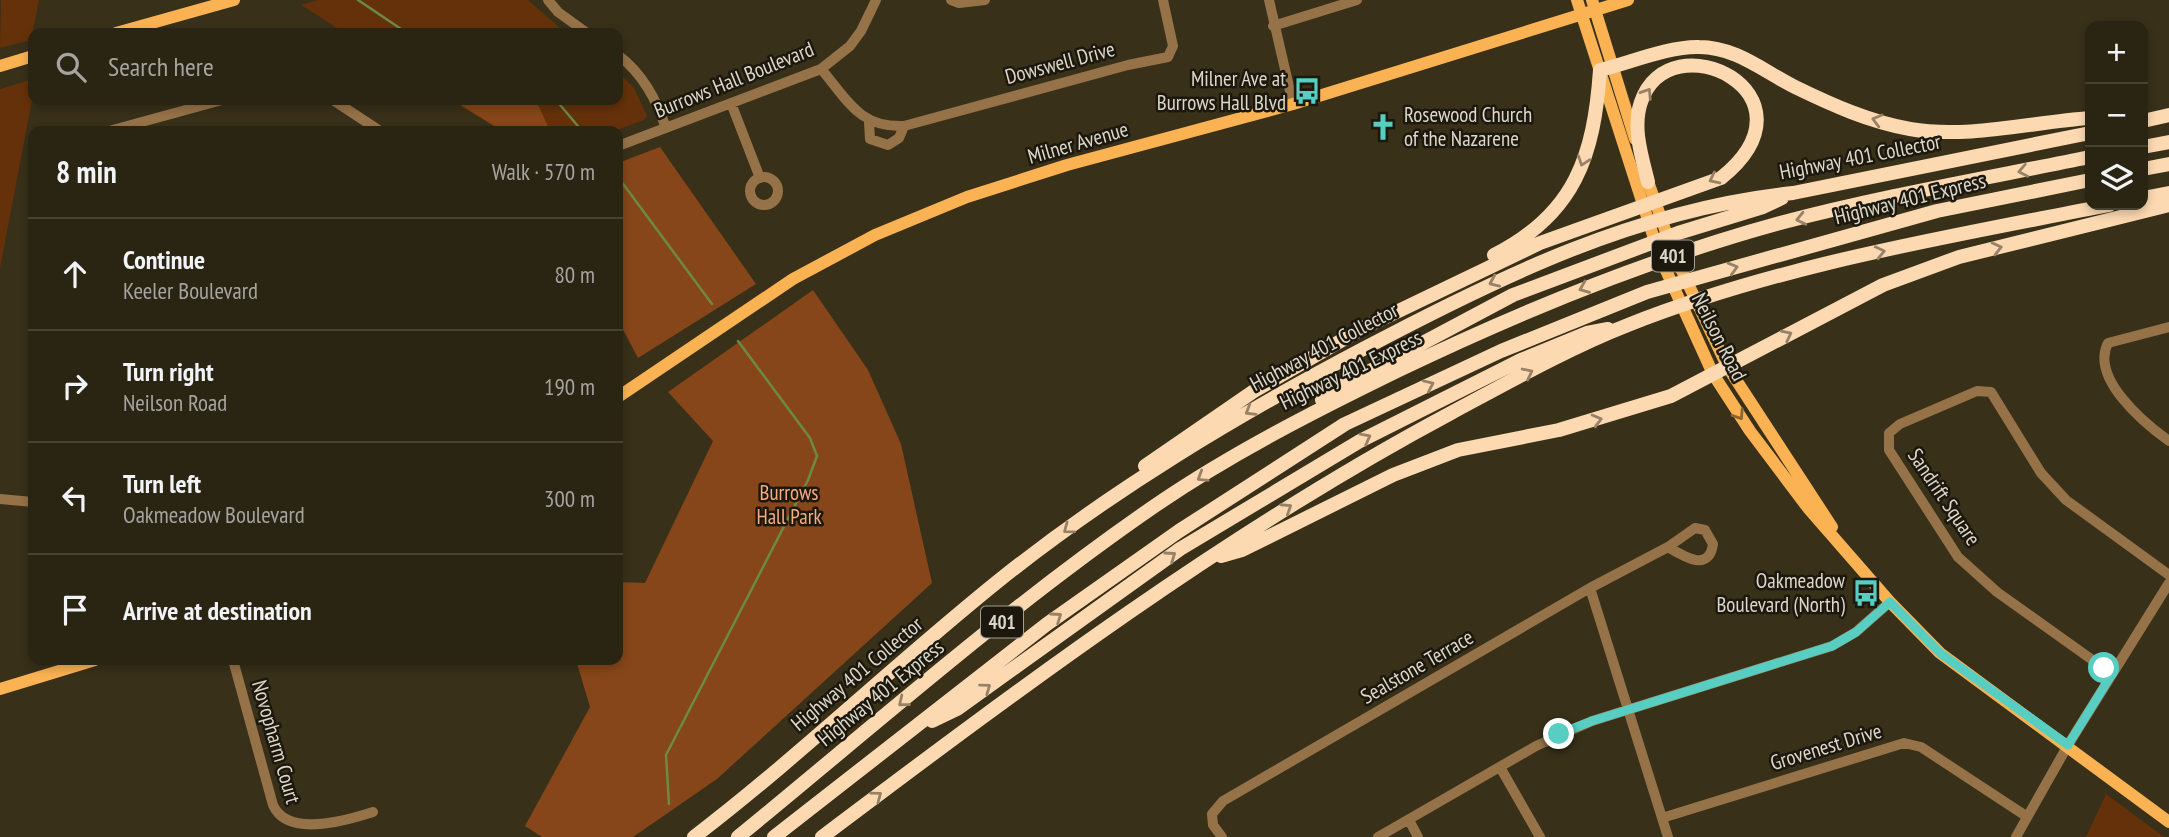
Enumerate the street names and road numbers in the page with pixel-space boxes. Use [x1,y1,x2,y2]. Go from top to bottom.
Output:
street label: Burrows Hall Boulevard [650,35,818,124]
street label: Dowswell Drive [1002,35,1118,90]
street label: Milner Avenue [1024,115,1131,170]
street label: Highway 401 Collector [1777,128,1943,185]
street label: Highway 401 Express [1831,167,1988,230]
road number: 401 [1652,240,1694,272]
street label: Neilson Road [1686,288,1753,385]
street label: Highway 401 Collector [1245,296,1403,397]
street label: Highway 401 Express [1275,323,1426,416]
street label: Sandrift Square [1902,443,1987,550]
road number: 401 [981,607,1023,638]
street label: Highway 401 Collector [785,610,928,737]
street label: Sealstone Terrace [1355,623,1478,710]
street label: Highway 401 Express [812,633,949,752]
street label: Novopharm Court [246,677,307,807]
street label: Grovenest Drive [1767,717,1885,776]

